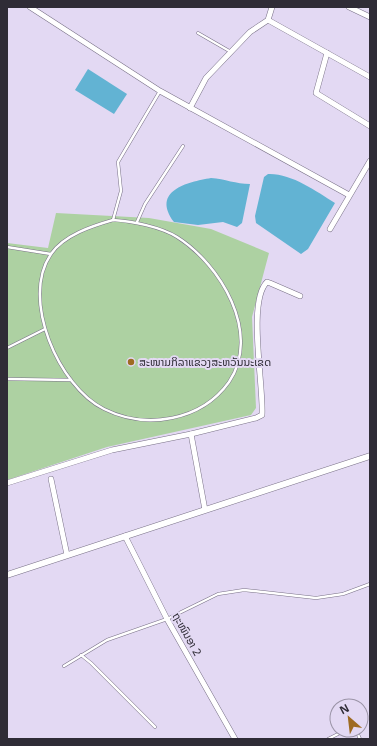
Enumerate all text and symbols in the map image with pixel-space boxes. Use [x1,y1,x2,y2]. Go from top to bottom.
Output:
place label: ສະໜາມກິລາແຂວງສະຫວັນນະເຂດ [139,354,271,369]
marker: ສະໜາມກິລາແຂວງສະຫວັນນະເຂດ [126,357,136,367]
street label: ຖະໜົນອາ 2 [169,609,206,658]
north arrow [329,698,369,738]
text: N [337,700,352,717]

